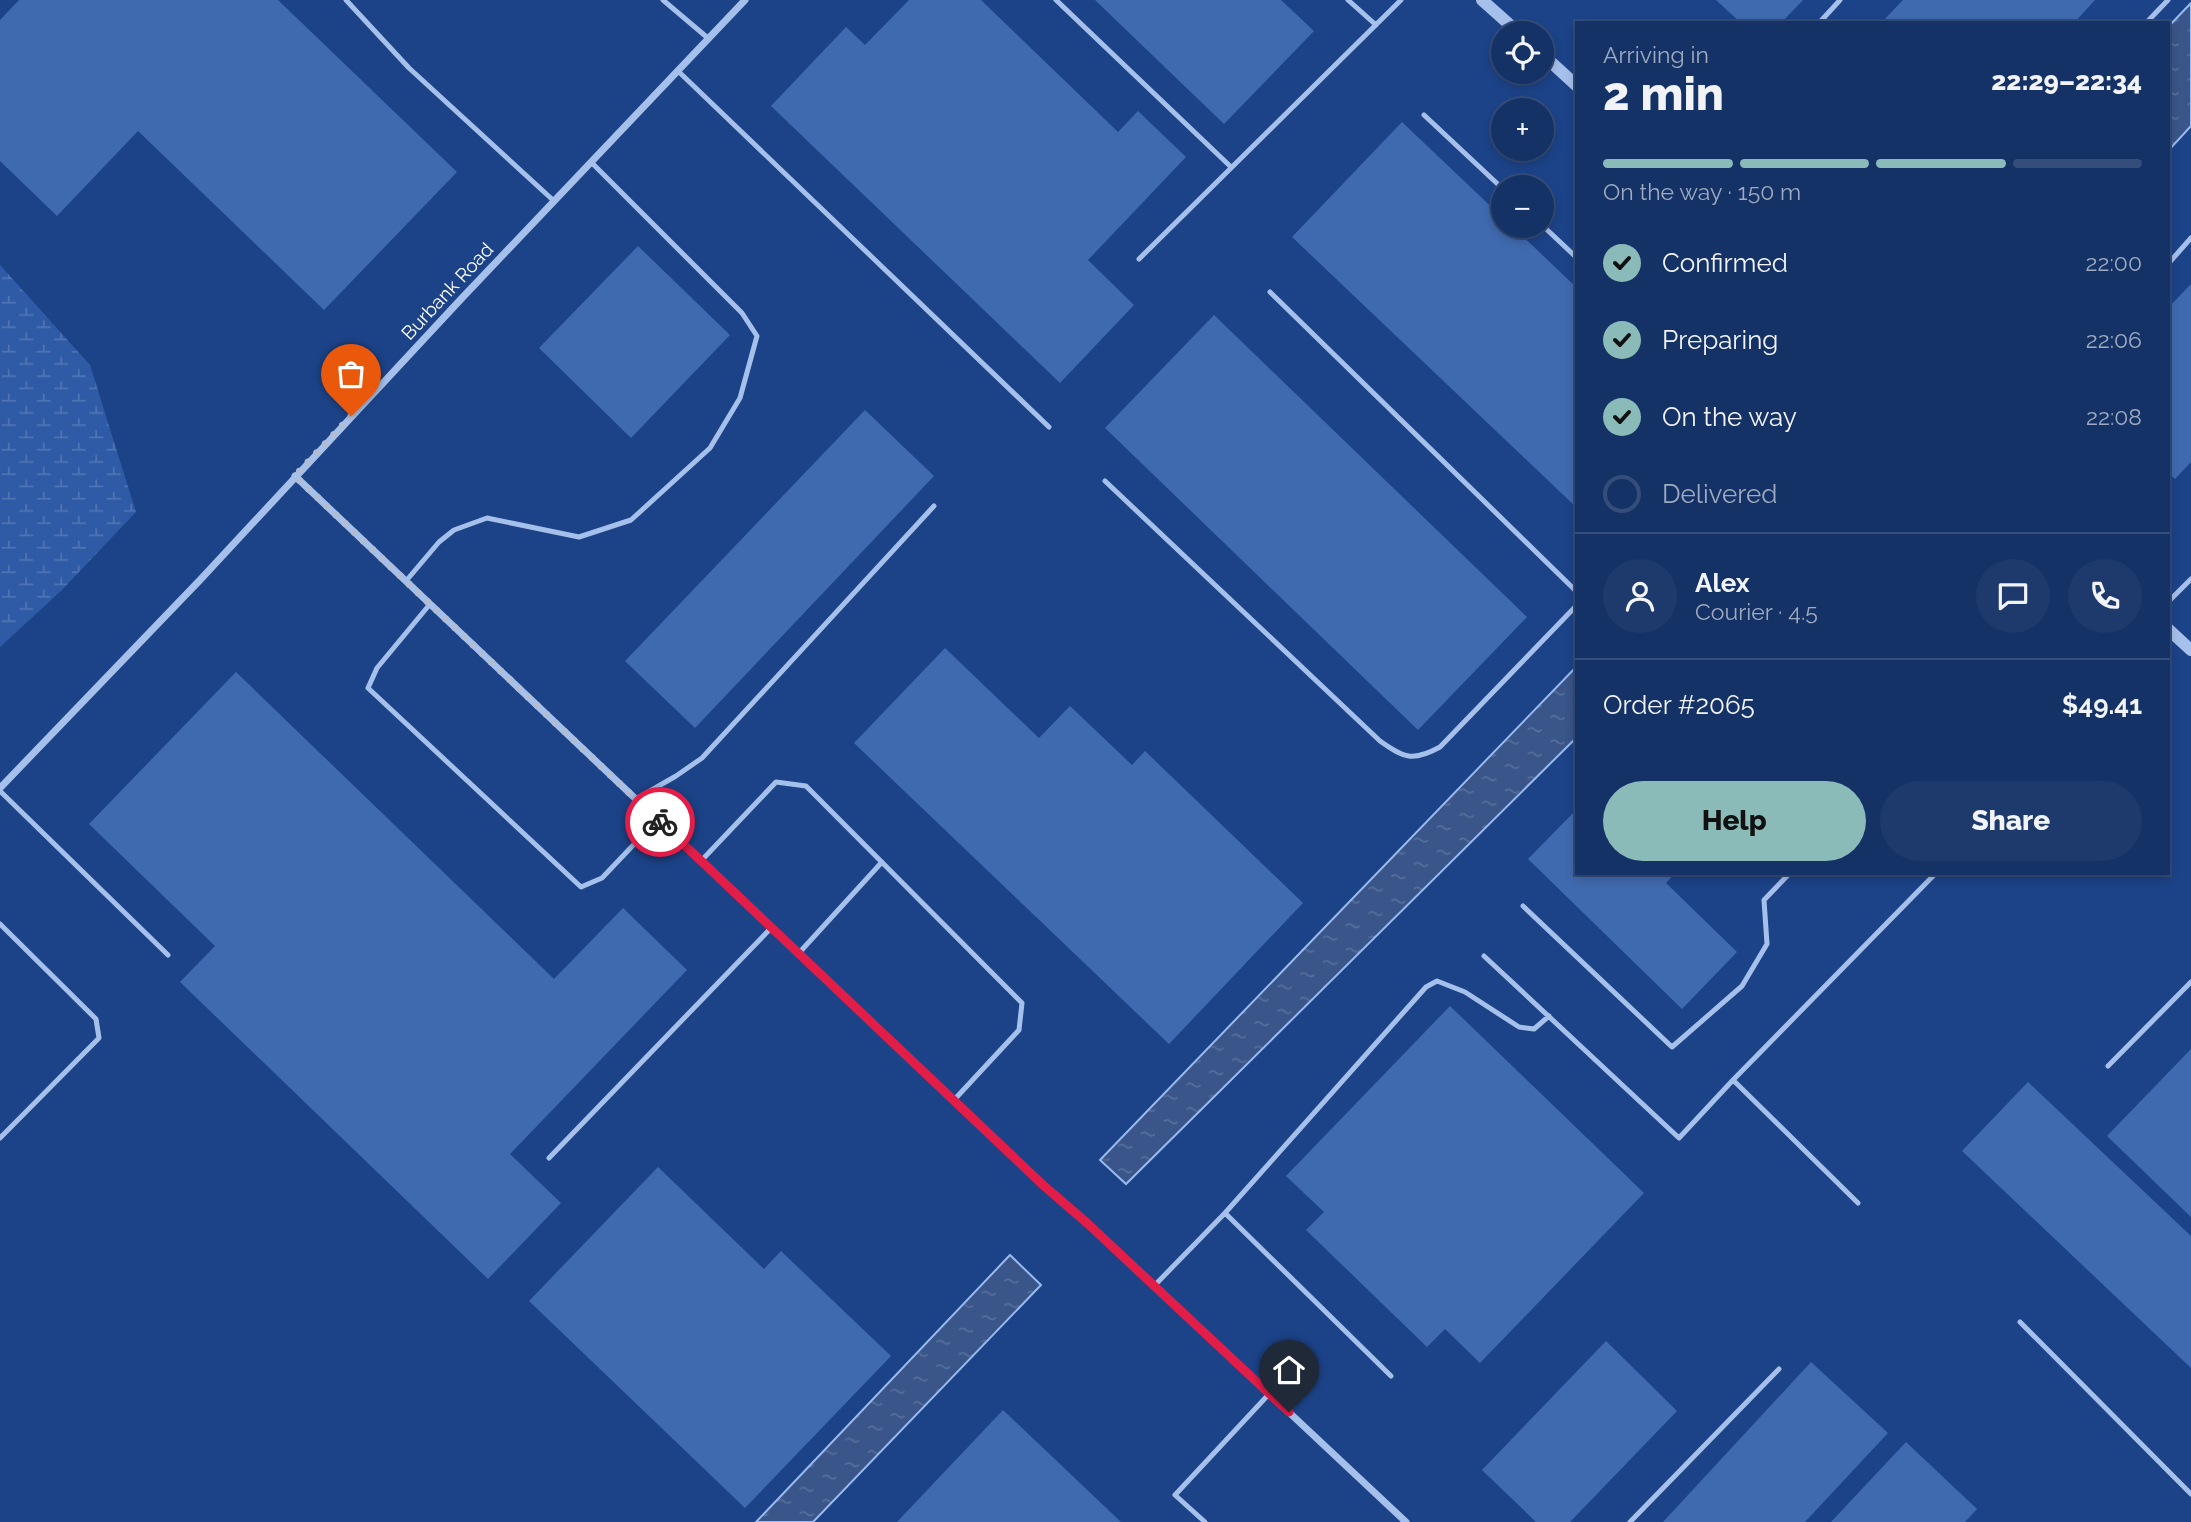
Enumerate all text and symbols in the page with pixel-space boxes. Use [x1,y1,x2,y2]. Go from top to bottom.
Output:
map controls [1491,21,1554,238]
button: locate [1491,21,1554,84]
text: Arriving in [1603,41,1709,68]
text: 22:29–22:34 [1991,66,2142,96]
text: 2 min [1603,67,1724,121]
button: + [1491,98,1554,161]
button: − [1491,175,1554,238]
text: On the way · 150 m [1603,178,1801,205]
street label: Burbank Road [397,238,497,344]
icon: check [1603,244,1641,282]
text: Confirmed [1662,248,1788,278]
text: 22:00 [2086,249,2142,276]
icon: check [1603,321,1641,359]
text: Preparing [1662,325,1778,355]
text: 22:06 [2086,326,2142,353]
pin [321,344,381,416]
icon: bag [332,355,370,393]
icon: check [1603,398,1641,436]
text: On the way [1662,402,1797,432]
text: 22:08 [2086,403,2142,430]
text: Delivered [1662,479,1777,509]
button: person [1603,559,1677,633]
button: chat [1976,559,2050,633]
button: phone [2068,559,2142,633]
text: Alex [1695,568,1750,598]
text: Courier · 4.5 [1695,598,1818,625]
text: Order #2065 [1603,690,1755,720]
text: $49.41 [2062,690,2142,720]
button: Help [1603,781,1866,861]
button: Share [1880,781,2142,861]
courier [625,787,695,857]
icon: bike [641,803,679,841]
pin [1259,1340,1319,1412]
icon: home [1270,1351,1308,1389]

